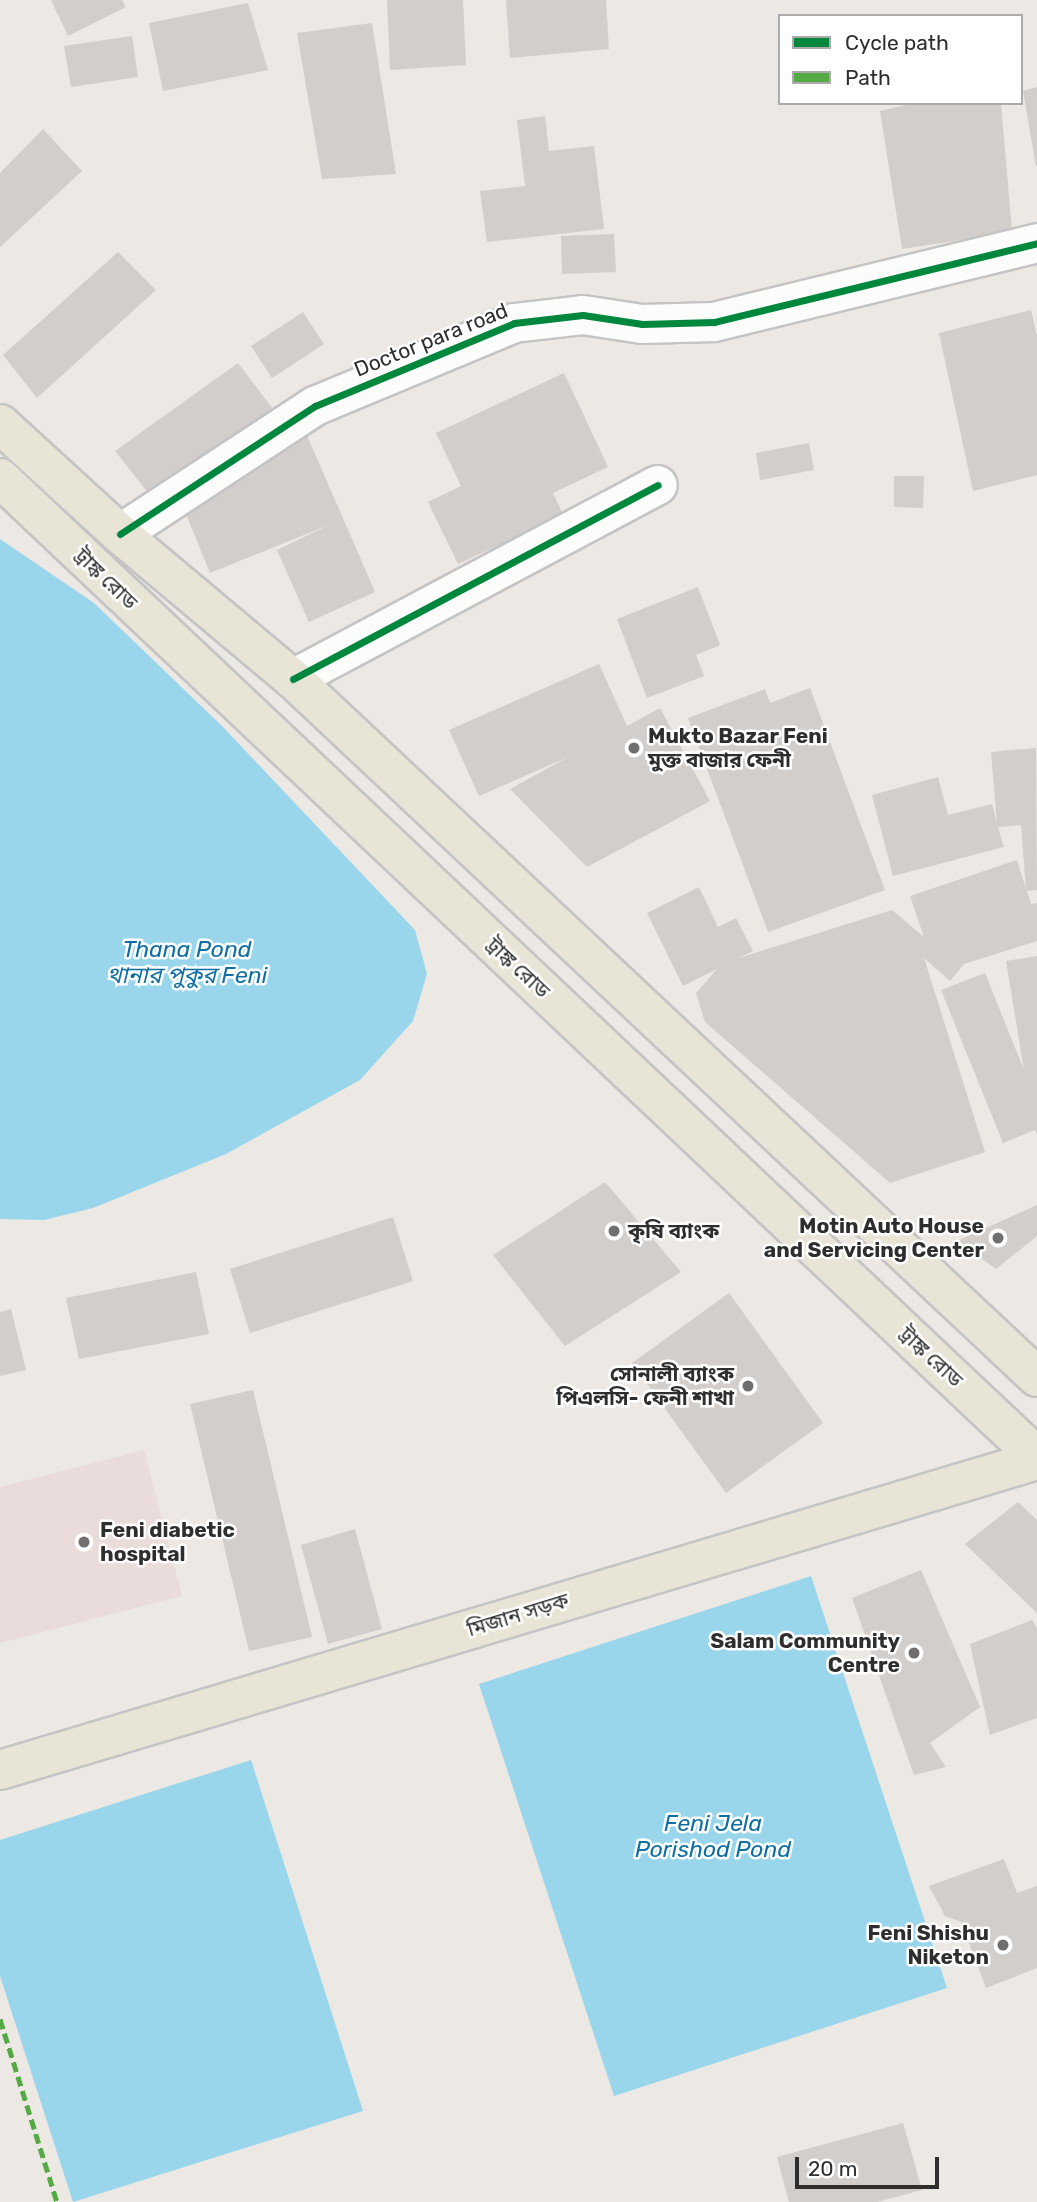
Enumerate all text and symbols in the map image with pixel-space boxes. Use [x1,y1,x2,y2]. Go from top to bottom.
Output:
legend [778,14,1023,105]
text: Cycle path [845,30,949,55]
text: Path [845,65,891,90]
street label: Doctor para road [350,298,512,382]
street label: ট্রাঙ্ক রোড [69,543,143,615]
place label: Mukto Bazar Feni মুক্ত বাজার ফেনী [648,723,828,773]
marker: Mukto Bazar Feni মুক্ত বাজার ফেনী [626,740,642,756]
street label: ট্রাঙ্ক রোড [481,932,555,1004]
water label: Thana Pond থানার পুকুর Feni [107,935,267,989]
place label: Motin Auto House and Servicing Center [764,1213,984,1263]
place label: কৃষি ব্যাংক [628,1218,719,1244]
marker: কৃষি ব্যাংক [606,1223,622,1239]
marker: Motin Auto House and Servicing Center [990,1230,1006,1246]
street label: ট্রাঙ্ক রোড [894,1321,968,1393]
place label: সোনালী ব্যাংক পিএলসি- ফেনী শাখা [556,1361,734,1411]
marker: সোনালী ব্যাংক পিএলসি- ফেনী শাখা [740,1378,756,1394]
place label: Feni diabetic hospital [100,1517,235,1567]
marker: Feni diabetic hospital [74,1532,94,1552]
street label: মিজান সড়ক [464,1588,572,1642]
place label: Salam Community Centre [710,1628,900,1678]
marker: Salam Community Centre [906,1645,922,1661]
water label: Feni Jela Porishod Pond [635,1809,791,1863]
place label: Feni Shishu Niketon [867,1920,989,1970]
marker: Feni Shishu Niketon [995,1937,1011,1953]
scale bar [799,2142,942,2186]
text: 20 m [808,2156,857,2181]

